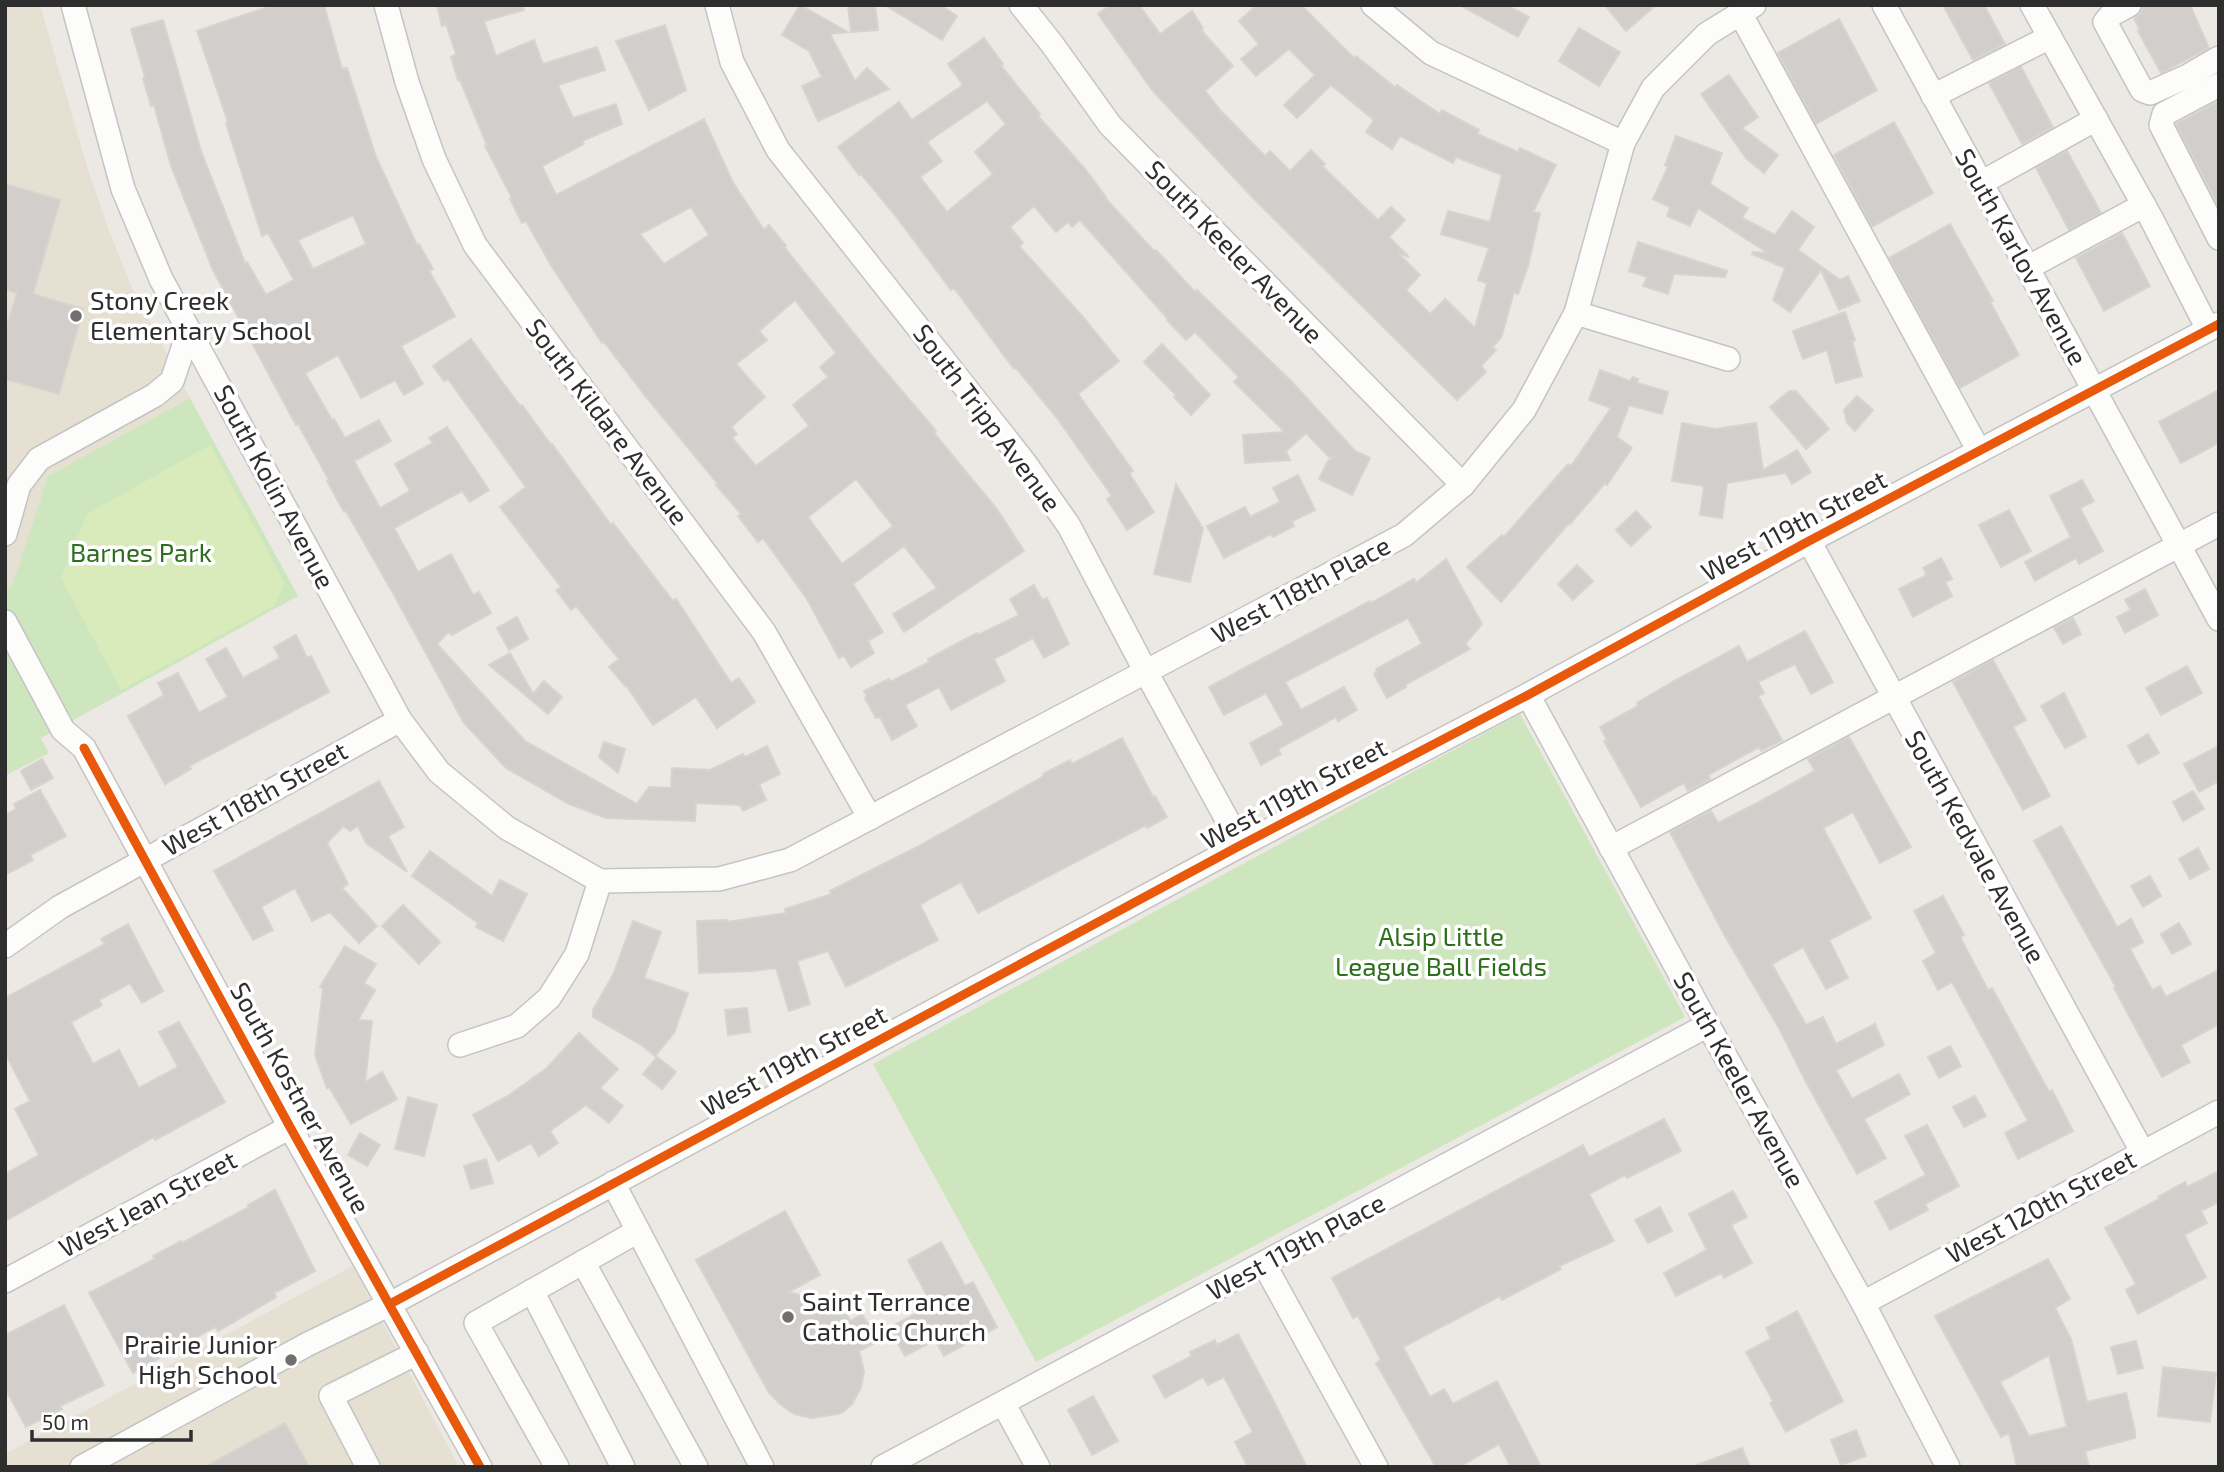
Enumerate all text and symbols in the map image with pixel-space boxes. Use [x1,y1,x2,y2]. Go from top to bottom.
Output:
street label: South Karlov Avenue [1950,143,2095,370]
street label: South Keeler Avenue [1140,153,1330,349]
place label: Stony Creek Elementary School [90,284,312,345]
marker: Stony Creek Elementary School [68,308,84,324]
street label: South Kildare Avenue [521,312,696,530]
street label: South Tripp Avenue [908,317,1069,517]
street label: South Kolin Avenue [209,379,342,594]
street label: West 119th Street [1695,463,1891,587]
street label: West 118th Place [1206,528,1395,649]
park label: Barnes Park [70,536,212,567]
street label: South Kedvale Avenue [1900,725,2053,968]
street label: West 119th Street [1195,731,1391,855]
street label: West 118th Street [156,734,352,861]
park label: Alsip Little League Ball Fields [1335,920,1547,981]
street label: South Keeler Avenue [1668,966,1812,1193]
street label: South Kostner Avenue [225,976,378,1218]
street label: West 119th Street [695,998,891,1122]
street label: West 120th Street [1940,1142,2141,1269]
street label: West Jean Street [53,1143,242,1263]
street label: West 119th Place [1201,1186,1390,1306]
place label: Saint Terrance Catholic Church [802,1285,986,1346]
marker: Saint Terrance Catholic Church [780,1309,796,1325]
place label: Prairie Junior High School [124,1328,277,1389]
marker: Prairie Junior High School [283,1352,299,1368]
scale bar [32,1398,191,1442]
text: 50 m [42,1409,89,1434]

